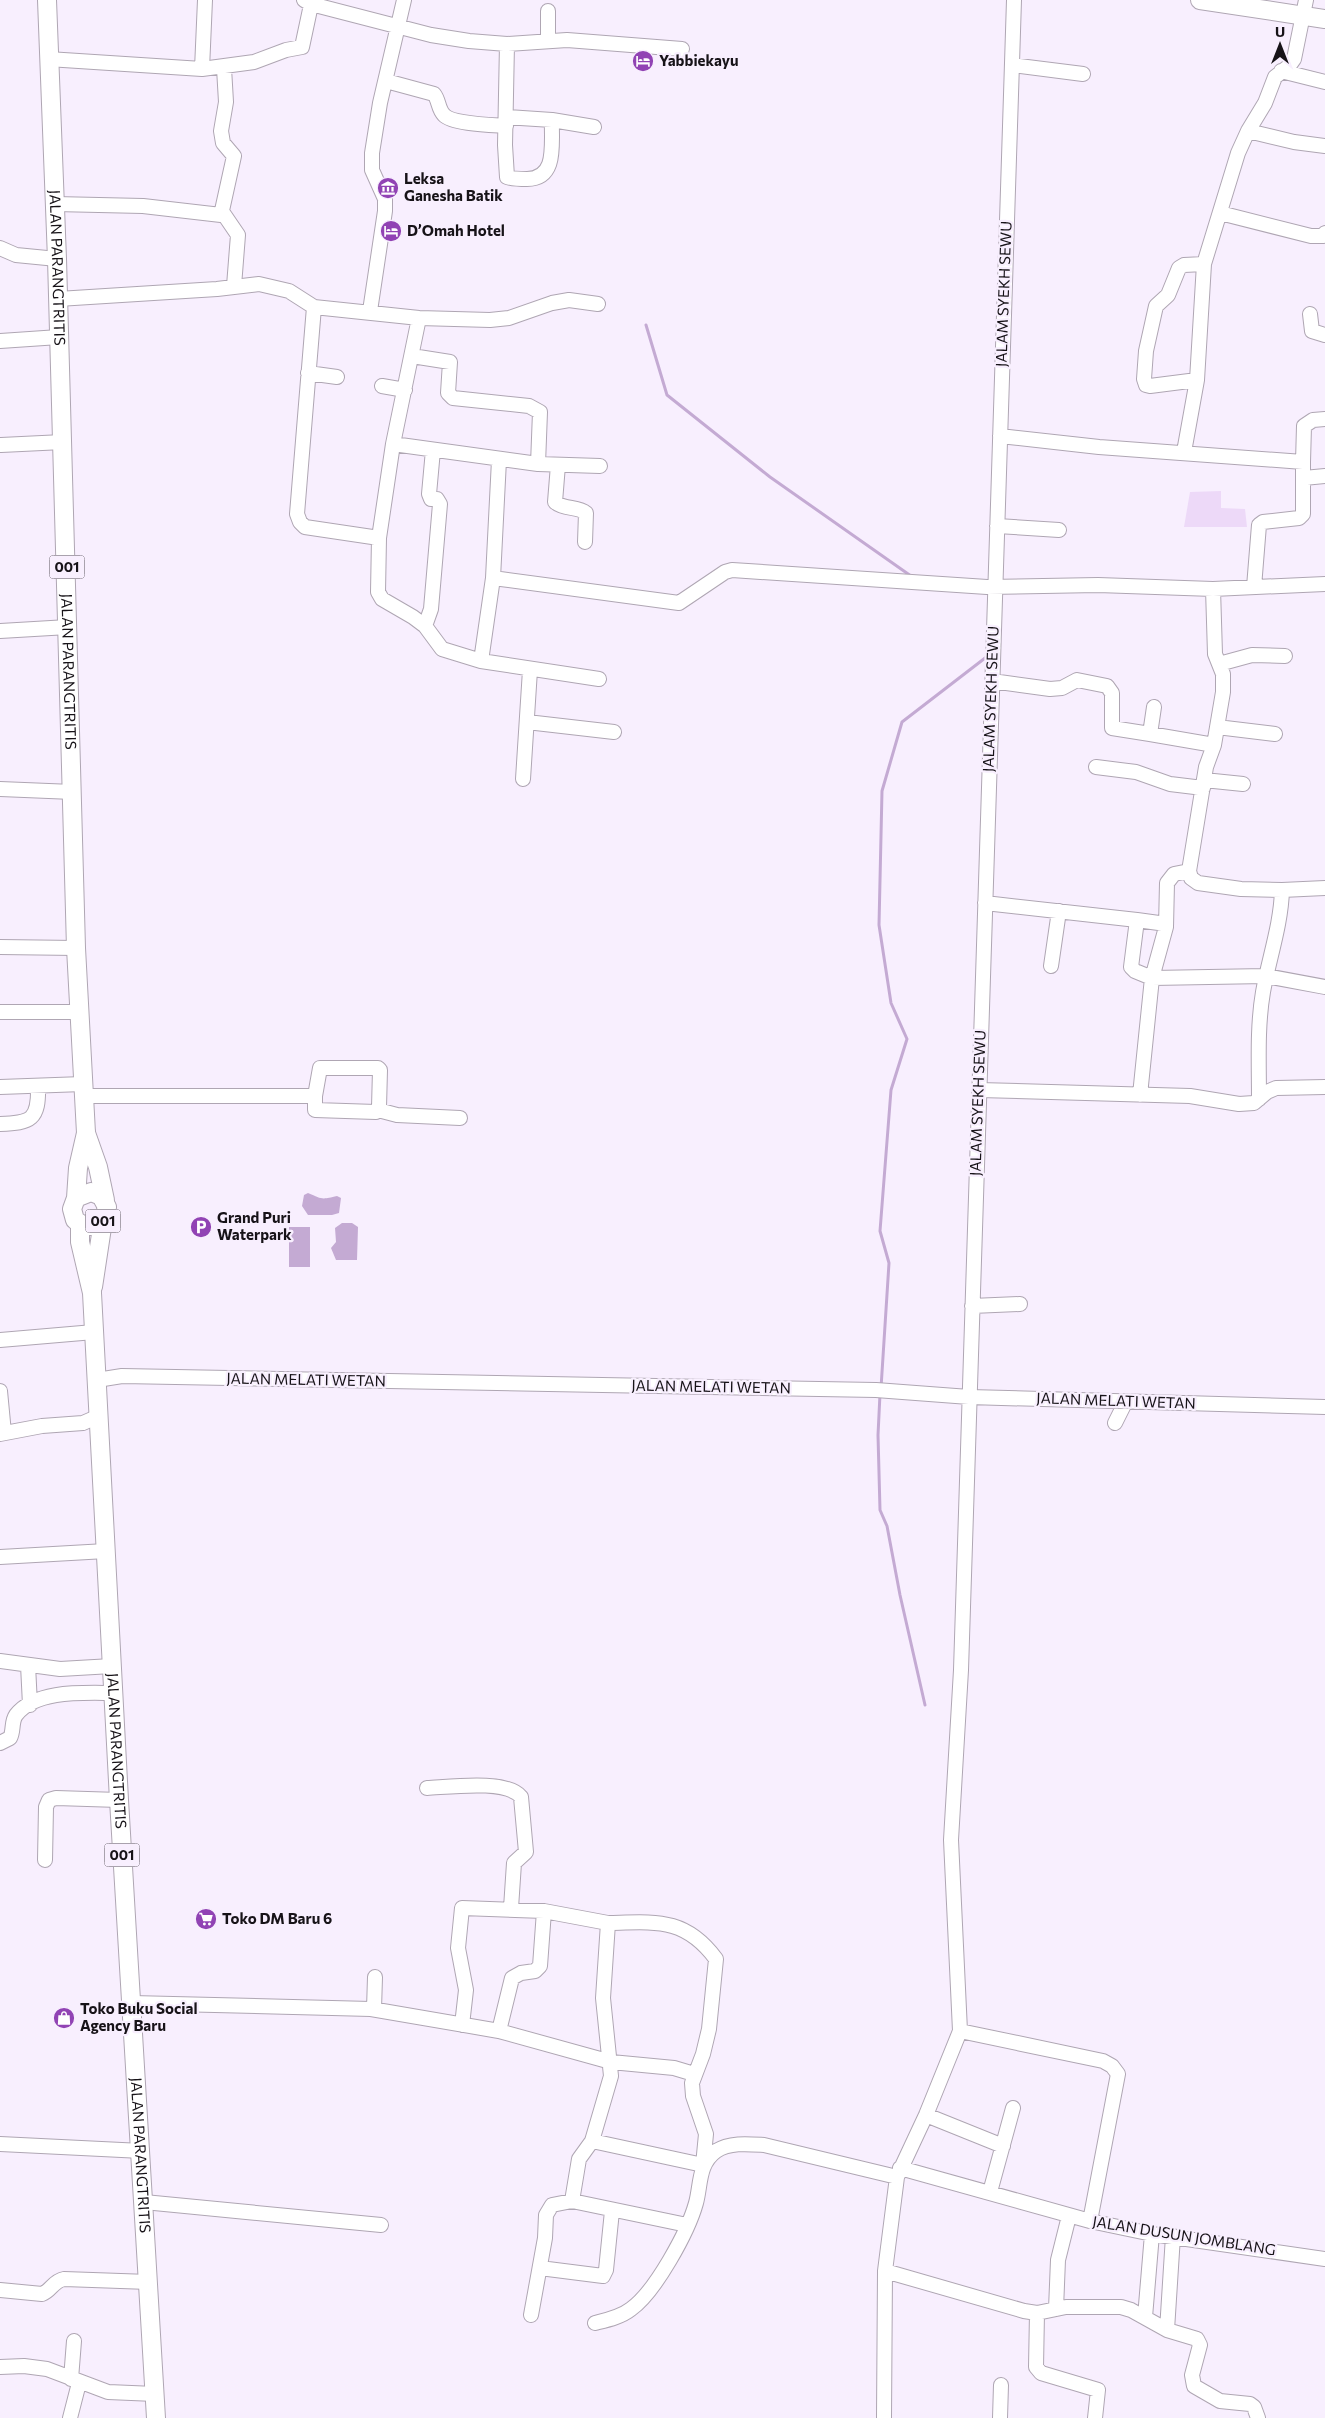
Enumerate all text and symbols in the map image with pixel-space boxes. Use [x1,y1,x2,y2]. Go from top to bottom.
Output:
north arrow [1255,20,1305,70]
text: U [1275,23,1285,40]
hotel icon: Yabbiekayu [631,49,655,73]
place label: Yabbiekayu [659,51,739,69]
place label: Leksa Ganesha Batik [404,169,503,204]
museum icon: Leksa Ganesha Batik [376,176,400,200]
street label: JALAN PARANGTRITIS [46,190,69,346]
hotel icon: D’Omah Hotel [379,219,403,243]
place label: D’Omah Hotel [407,221,505,239]
street label: JALAM SYEKH SEWU [991,221,1015,367]
road number: 001 [50,556,84,578]
street label: JALAN PARANGTRITIS [58,593,81,750]
street label: JALAM SYEKH SEWU [978,626,1002,772]
street label: JALAM SYEKH SEWU [965,1030,989,1176]
place label: Grand Puri Waterpark [217,1208,292,1243]
road number: 001 [86,1210,120,1232]
parking icon: Grand Puri Waterpark [189,1215,213,1239]
street label: JALAN MELATI WETAN [226,1369,386,1389]
street label: JALAN MELATI WETAN [631,1376,791,1396]
street label: JALAN MELATI WETAN [1036,1388,1196,1412]
street label: JALAN PARANGTRITIS [104,1673,131,1829]
road number: 001 [104,1844,140,1866]
supermarket icon: Toko DM Baru 6 [194,1907,218,1931]
place label: Toko DM Baru 6 [222,1909,332,1927]
place label: Toko Buku Social Agency Baru [80,1999,198,2034]
shop icon: Toko Buku Social Agency Baru [52,2006,76,2030]
street label: JALAN PARANGTRITIS [128,2077,155,2234]
street label: JALAN DUSUN JOMBLANG [1091,2212,1277,2258]

